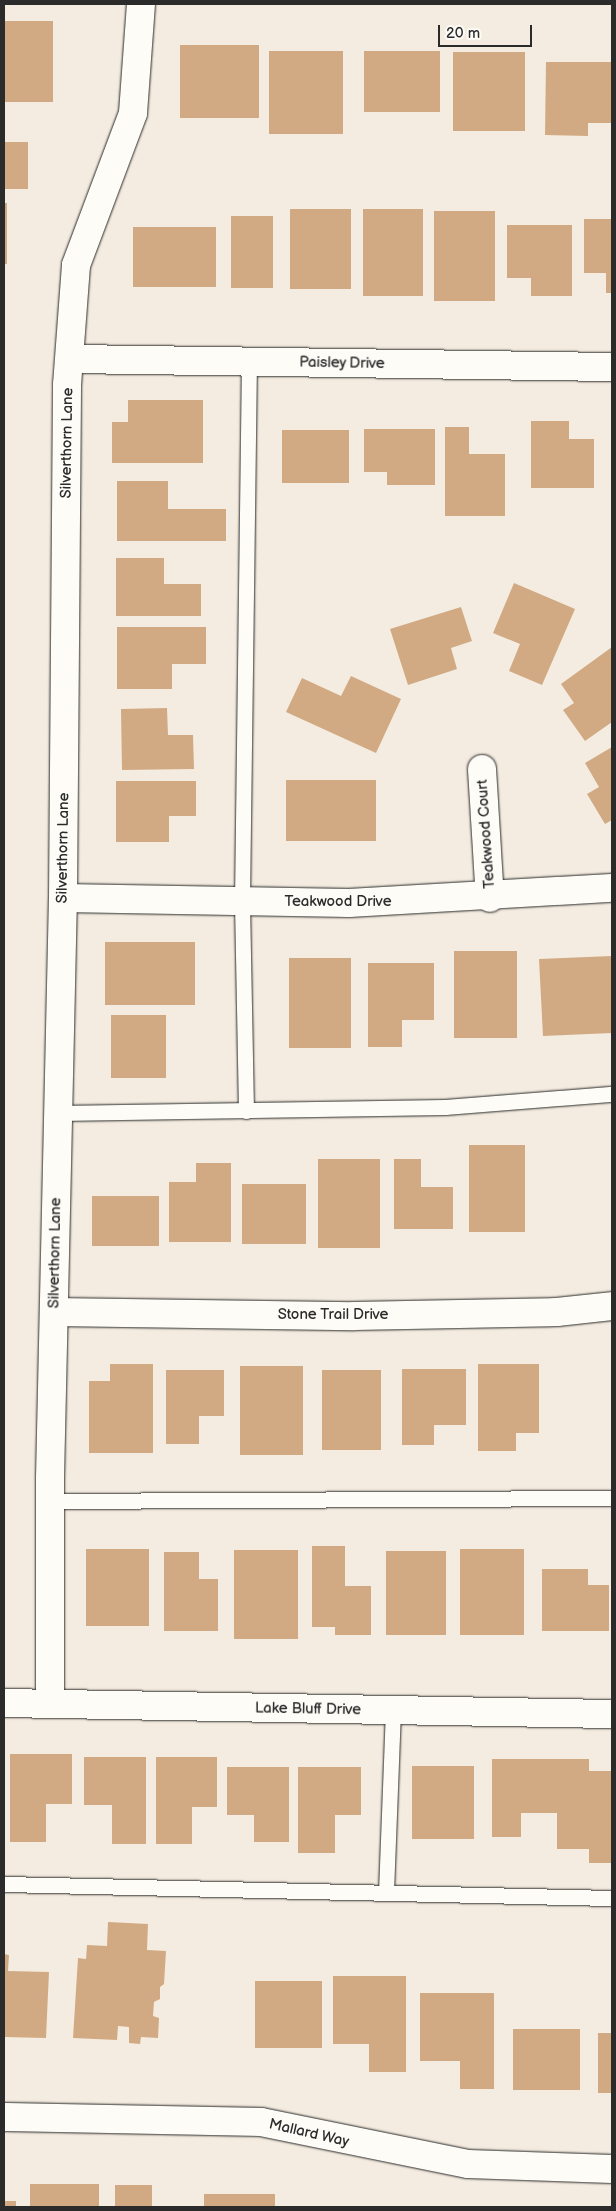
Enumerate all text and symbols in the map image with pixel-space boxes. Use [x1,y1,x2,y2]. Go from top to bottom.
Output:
scale bar [441,15,535,47]
text: 20 m [446,24,480,43]
street label: Paisley Drive [299,353,385,373]
street label: Silverthorn Lane [57,387,77,499]
street label: Teakwood Court [473,779,499,889]
street label: Silverthorn Lane [53,792,73,904]
street label: Teakwood Drive [284,893,392,911]
street label: Silverthorn Lane [45,1197,65,1309]
street label: Stone Trail Drive [277,1306,389,1324]
street label: Lake Bluff Drive [255,1699,361,1719]
street label: Mallard Way [267,2115,351,2151]

